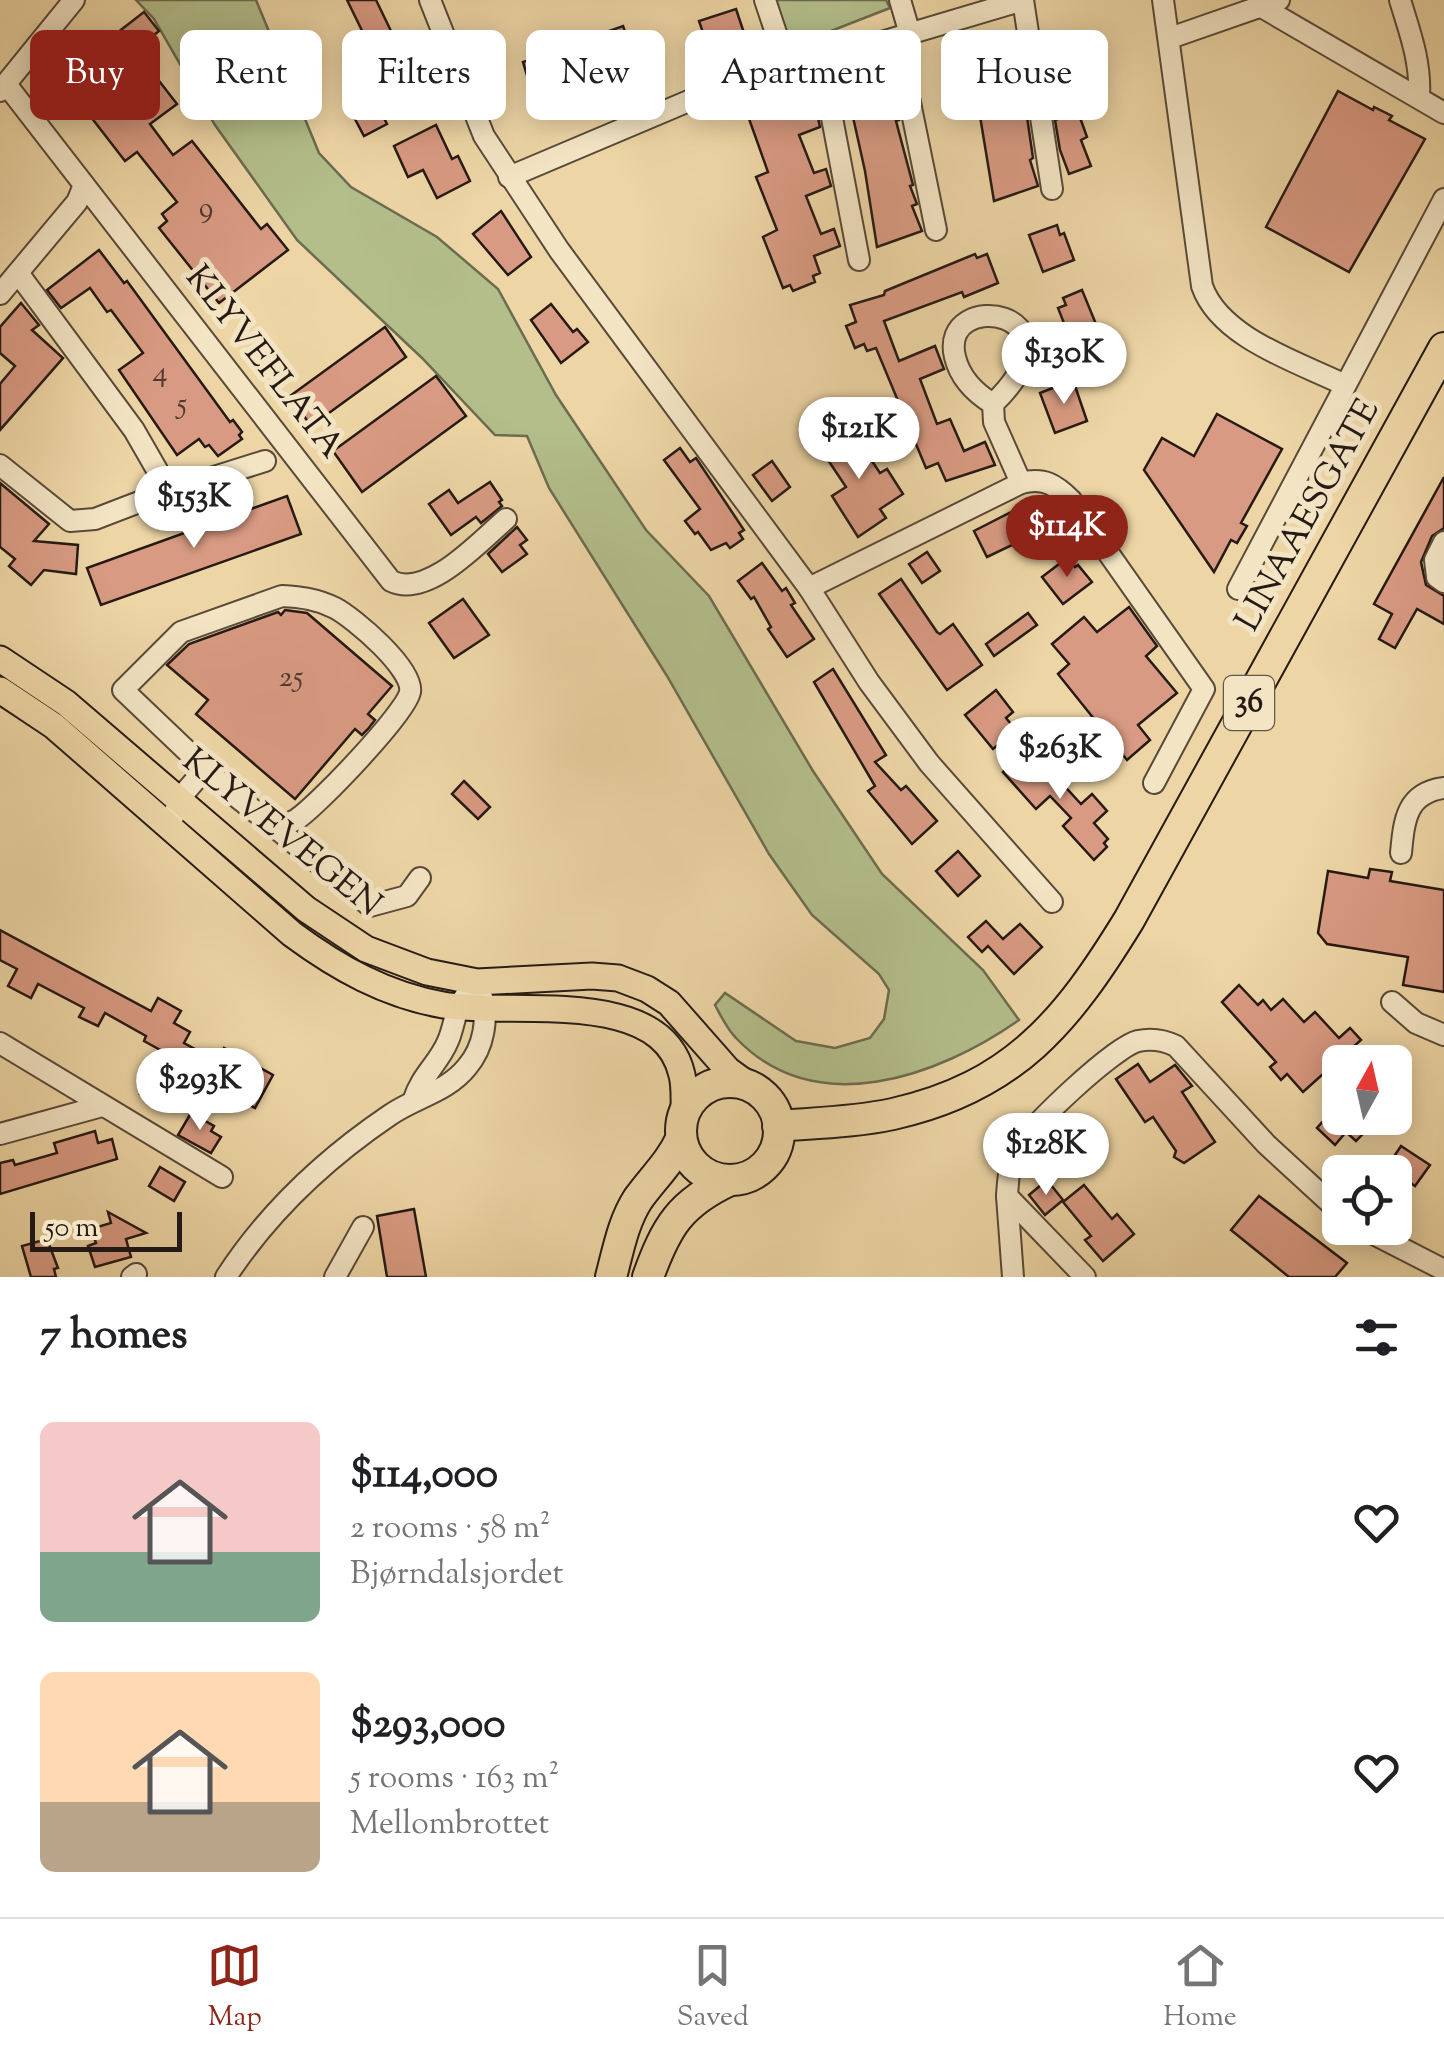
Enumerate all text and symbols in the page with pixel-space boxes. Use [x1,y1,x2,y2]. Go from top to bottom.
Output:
chip: Buy [30,30,160,120]
chip: Rent [180,30,322,120]
chip: Filters [342,30,506,120]
chip: New [526,30,665,120]
chip: Apartment [685,30,921,120]
chip: House [941,30,1108,120]
house number: 9 [199,188,213,231]
street label: KLYVEFLATA [171,256,355,470]
pin: $130K [994,322,1134,407]
text: $130K [1024,331,1104,377]
house number: 4 [152,352,168,395]
house number: 5 [175,384,187,427]
street label: LINAAESGATE [1224,391,1394,641]
pin: $121K [789,397,929,482]
text: $121K [821,406,897,452]
pin: $153K [124,466,264,551]
text: $153K [157,475,231,521]
pin: $114K [997,495,1137,580]
text: $114K [1028,504,1106,550]
house number: 25 [279,657,303,700]
road number: 36 [1224,676,1274,730]
pin: $263K [990,717,1130,802]
text: $263K [1018,726,1102,772]
street label: KLYVEVEGEN [170,737,392,931]
north arrow [1322,1045,1412,1135]
map controls [1322,1045,1412,1245]
pin: $293K [130,1048,270,1133]
text: $293K [158,1057,242,1103]
pin: $128K [976,1113,1116,1198]
text: $128K [1005,1122,1087,1168]
button: locate [1322,1155,1412,1245]
scale bar [30,1207,182,1252]
text: 50 m [45,1209,99,1249]
text: 7 homes [40,1307,188,1367]
icon: filters [1349,1310,1404,1365]
text: $114,000 [350,1446,498,1506]
icon: home [120,1462,240,1582]
icon: heart [1349,1495,1404,1550]
text: 2 rooms · 58 m² [350,1506,551,1552]
text: Bjørndalsjordet [350,1552,564,1598]
text: $293,000 [350,1696,505,1756]
icon: home [120,1712,240,1832]
icon: heart [1349,1745,1404,1800]
text: 5 rooms · 163 m² [350,1756,559,1802]
text: Mellombrottet [350,1802,549,1848]
tab: Map [207,1938,262,2038]
tab: Saved [677,1938,749,2038]
tab: Home [1163,1938,1237,2038]

